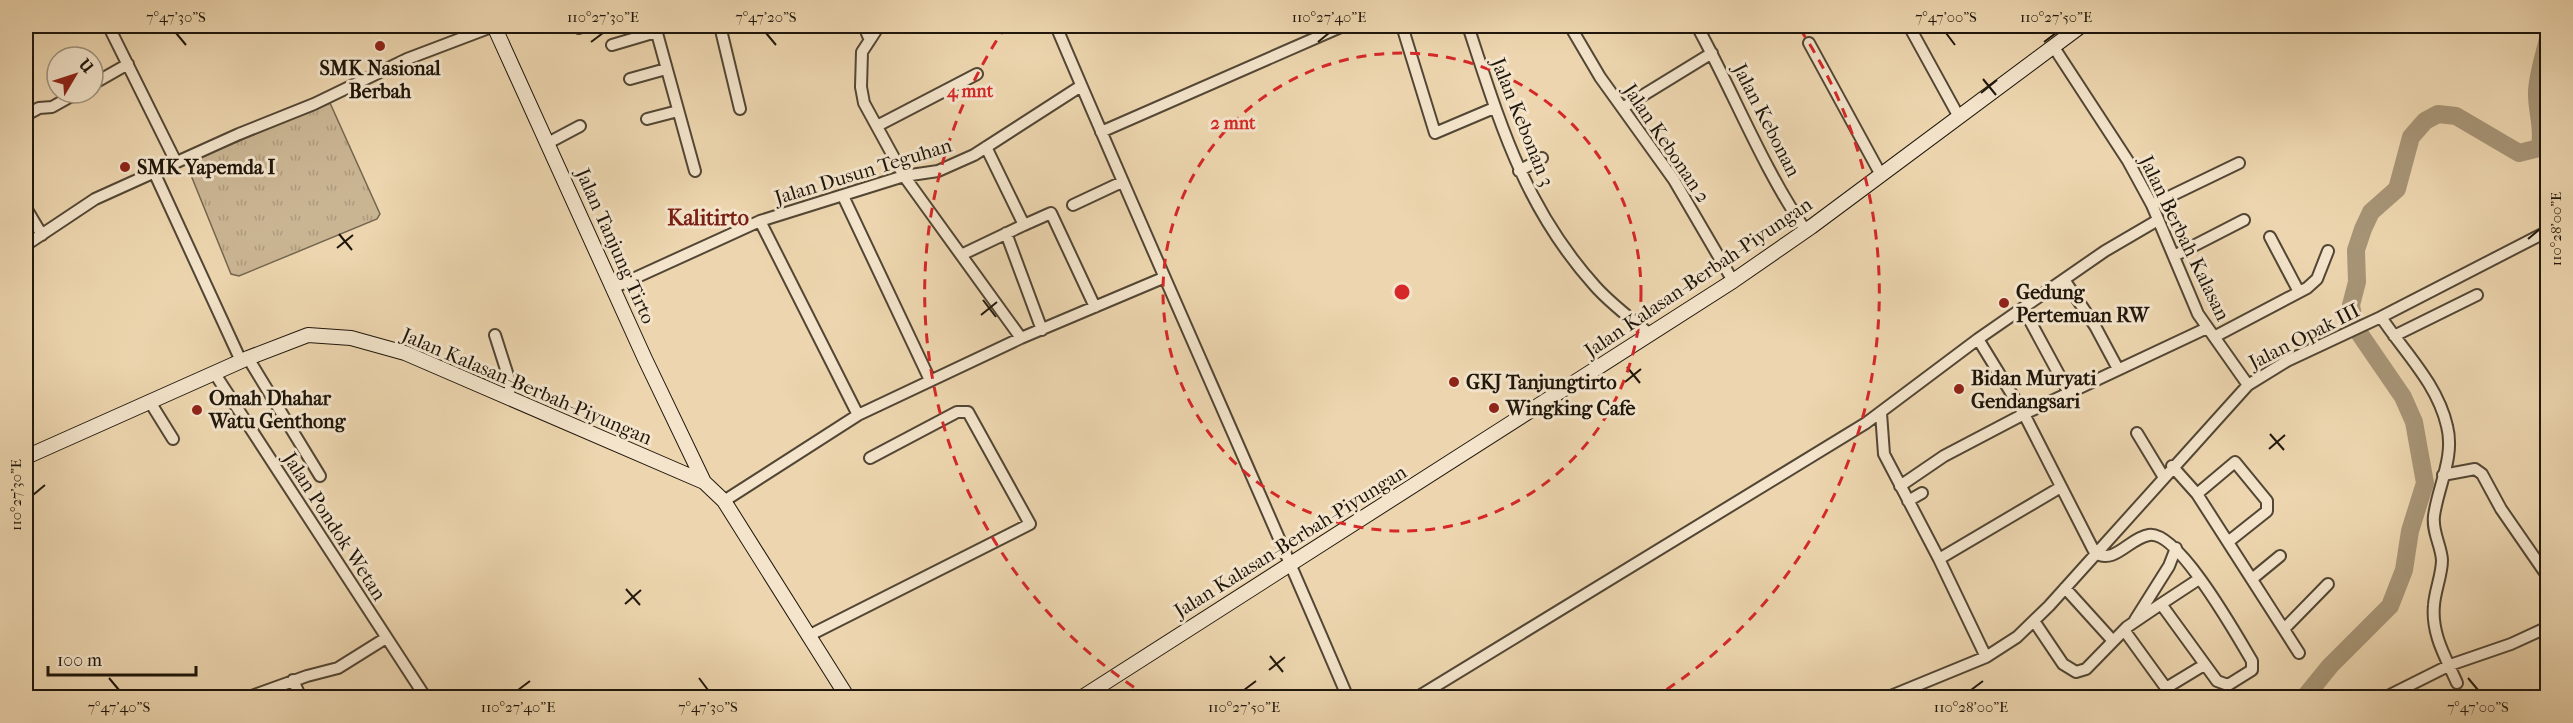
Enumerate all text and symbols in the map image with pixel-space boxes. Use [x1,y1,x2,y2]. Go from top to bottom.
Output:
text: 7°47'30"S [146,8,206,26]
text: 110°27'30"E [567,8,639,26]
text: 7°47'20"S [735,8,797,26]
text: 110°27'40"E [1292,8,1366,26]
text: 7°47'00"S [1915,8,1977,26]
text: 110°27'50"E [2020,8,2092,26]
marker: SMK Nasional Berbah [373,39,387,53]
north arrow [45,45,105,105]
street label: Jalan Kebonan 3 [1486,53,1559,190]
text: U [74,54,98,77]
place label: SMK Nasional Berbah [320,57,441,103]
street label: Jalan Kebonan [1727,58,1805,181]
street label: Jalan Kebonan 2 [1617,78,1715,207]
text: 4 mnt [946,81,994,102]
text: 2 mnt [1211,113,1256,134]
street label: Jalan Dusun Teguhan [770,133,955,210]
street label: Jalan Berbah Kalasan [2134,150,2235,325]
place label: SMK Yapemda I [137,156,275,179]
marker: SMK Yapemda I [118,160,132,174]
street label: Jalan Tanjung Tirto [570,163,660,327]
street label: Jalan Kalasan-Berbah-Piyungan [1578,192,1817,363]
text: 110°28'00"E [2547,192,2565,266]
district label: Kalitirto [667,205,749,231]
place label: Gedung Pertemuan RW [2016,281,2150,327]
centre of rings [1392,282,1412,302]
marker: Gedung Pertemuan RW [1997,296,2011,310]
street label: Jalan Opak III [2243,299,2364,375]
street label: Jalan Kalasan-Berbah-Piyungan [396,322,656,450]
place label: Bidan Muryati Gendangsari [1971,367,2098,413]
place label: GKJ Tanjungtirto [1466,371,1617,394]
marker: GKJ Tanjungtirto [1447,375,1461,389]
marker: Bidan Muryati Gendangsari [1952,382,1966,396]
place label: Omah Dhahar Watu Genthong [208,387,347,433]
place label: Wingking Cafe [1505,397,1636,420]
marker: Wingking Cafe [1487,401,1501,415]
marker: Omah Dhahar Watu Genthong [190,403,204,417]
street label: Jalan Pondok Wetan [277,446,391,605]
text: 110°27'30"E [7,459,25,531]
street label: Jalan Kalasan-Berbah-Piyungan [1168,460,1411,624]
scale bar [48,639,196,677]
text: 100 m [57,650,102,671]
text: 7°47'40"S [88,698,150,716]
text: 110°27'40"E [481,698,555,716]
text: 7°47'30"S [678,698,738,716]
text: 110°27'50"E [1208,698,1280,716]
text: 110°28'00"E [1934,698,2008,716]
text: 7°47'00"S [2447,698,2509,716]

